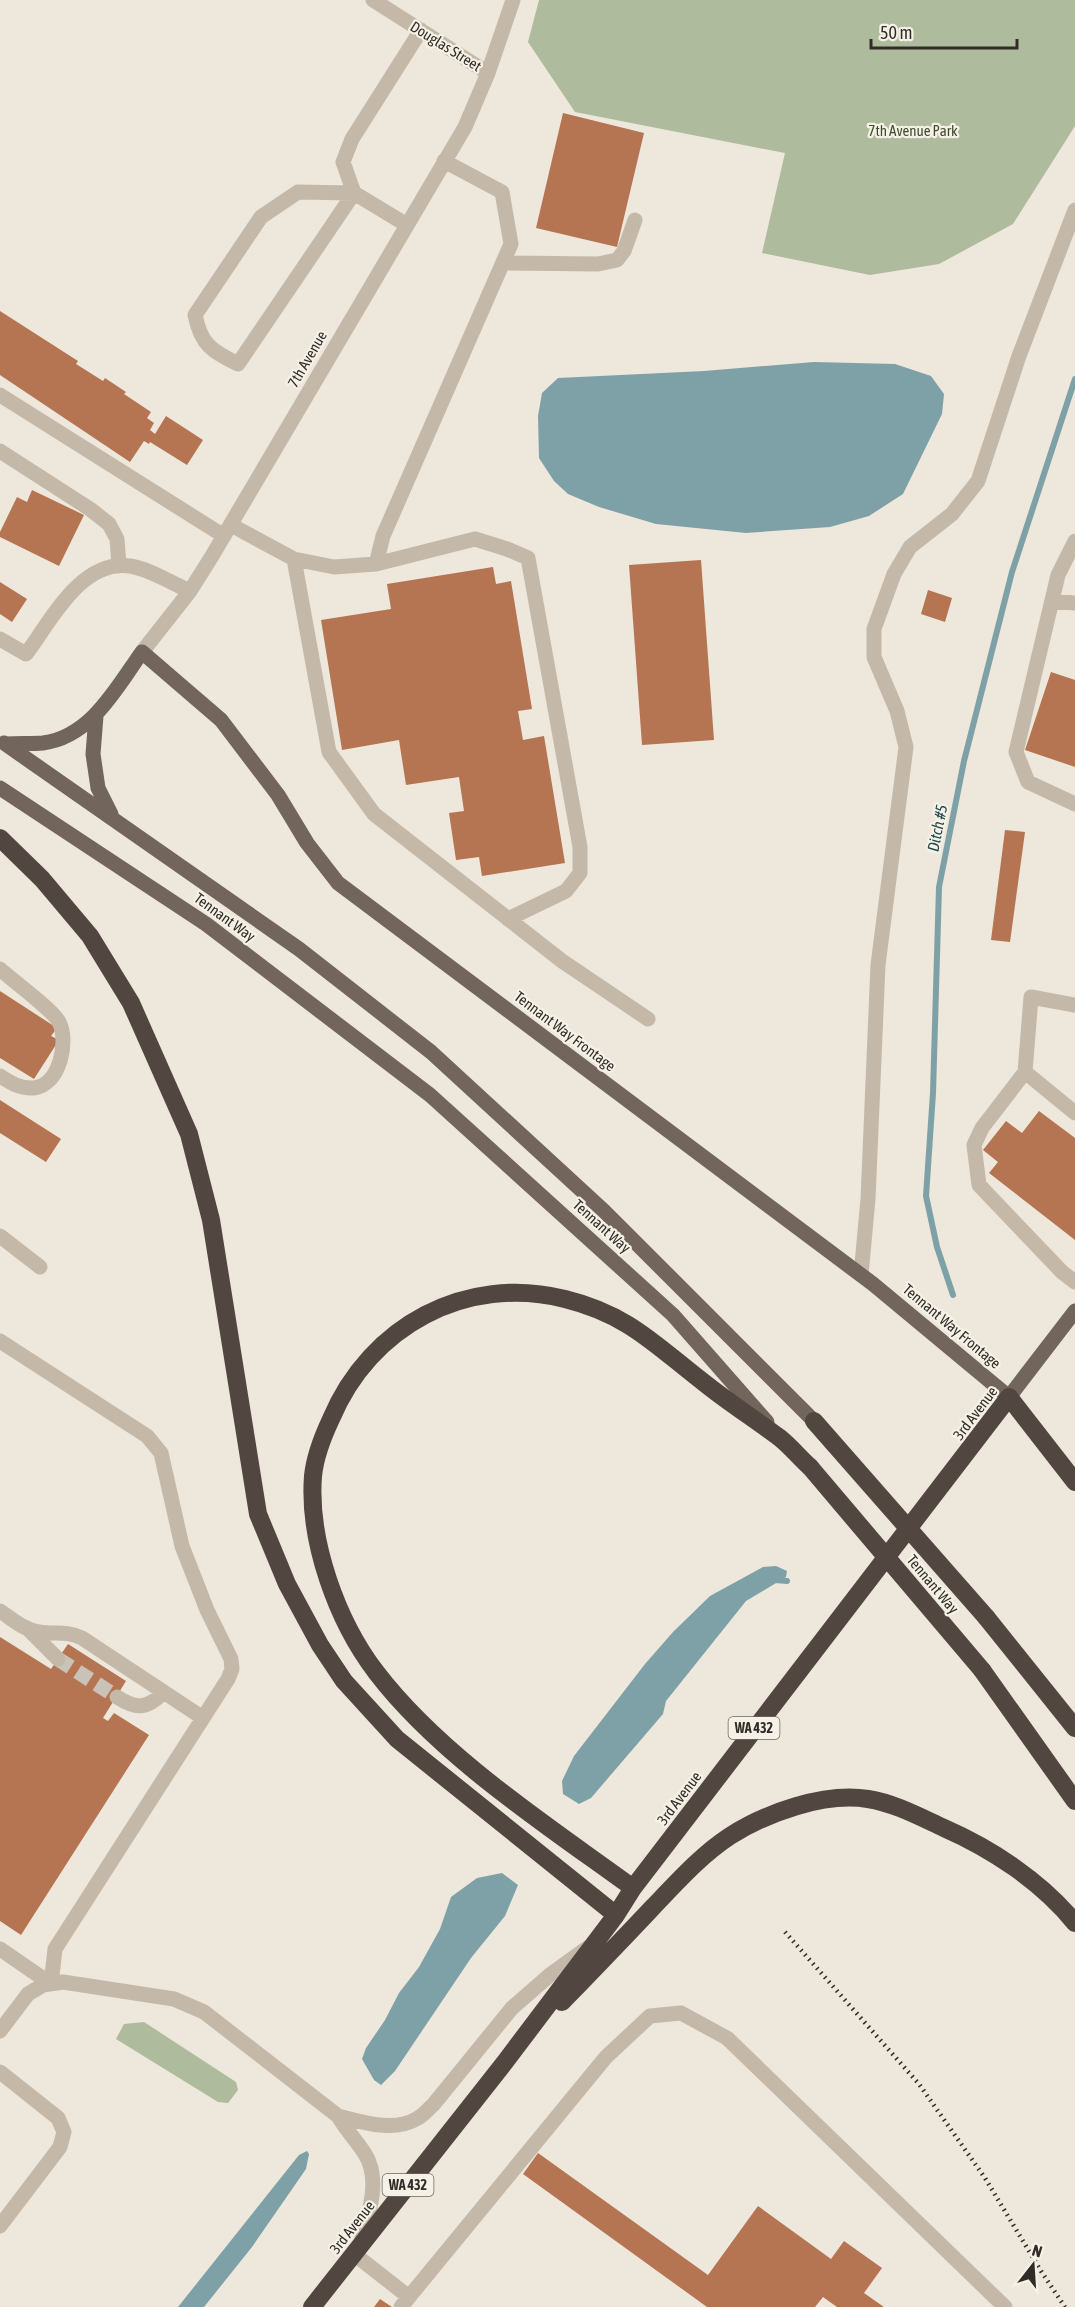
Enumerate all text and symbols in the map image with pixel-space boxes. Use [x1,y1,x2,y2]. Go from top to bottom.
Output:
scale bar [871,12,1016,50]
street label: Douglas Street [407,17,485,75]
text: 50 m [880,22,912,43]
park label: 7th Avenue Park [868,122,958,139]
street label: 7th Avenue [284,328,330,390]
water label: Ditch #5 [924,803,950,853]
street label: Tennant Way [191,889,259,945]
street label: Tennant Way Frontage [511,987,619,1075]
street label: Tennant Way [570,1196,634,1256]
street label: Tennant Way Frontage [900,1280,1004,1372]
street label: 3rd Avenue [950,1383,1001,1443]
street label: Tennant Way [904,1551,962,1617]
road number: WA 432 [728,1717,780,1739]
street label: 3rd Avenue [654,1768,705,1828]
road number: WA 432 [382,2174,434,2196]
street label: 3rd Avenue [326,2197,378,2257]
north arrow [1003,2235,1063,2295]
text: N [1030,2241,1045,2261]

